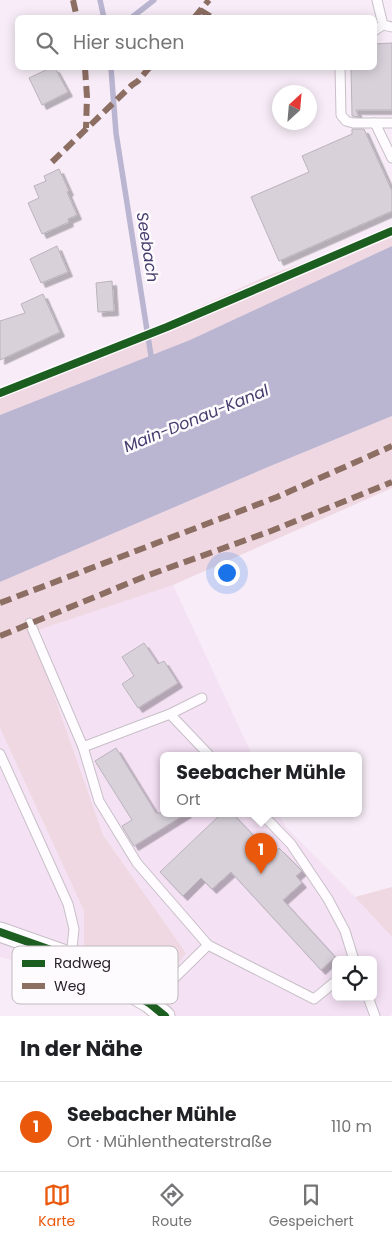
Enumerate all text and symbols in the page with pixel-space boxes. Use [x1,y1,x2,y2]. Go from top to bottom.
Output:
search box [15,15,377,70]
icon: search [33,29,61,57]
text: Hier suchen [73,29,184,56]
north arrow [272,85,317,130]
water label: Seebach [131,210,164,284]
water label: Main-Donau-Kanal [120,379,272,458]
your location [214,560,240,586]
popup [160,752,362,817]
text: Seebacher Mühle [176,759,346,786]
text: Ort [176,788,201,811]
pin: 1 [245,833,277,874]
legend [12,946,178,1004]
text: Radweg [54,953,111,973]
map controls [332,956,377,1001]
button: locate [332,956,377,1001]
text: Weg [54,976,86,996]
text: In der Nähe [20,1034,143,1063]
text: Seebacher Mühle [67,1101,236,1128]
text: 1 [33,1115,39,1138]
text: 110 m [331,1115,372,1138]
text: Ort · Mühlentheaterstraße [67,1130,272,1153]
tab: Karte [38,1181,75,1232]
tab: Route [152,1181,192,1232]
tab: Gespeichert [269,1181,354,1232]

